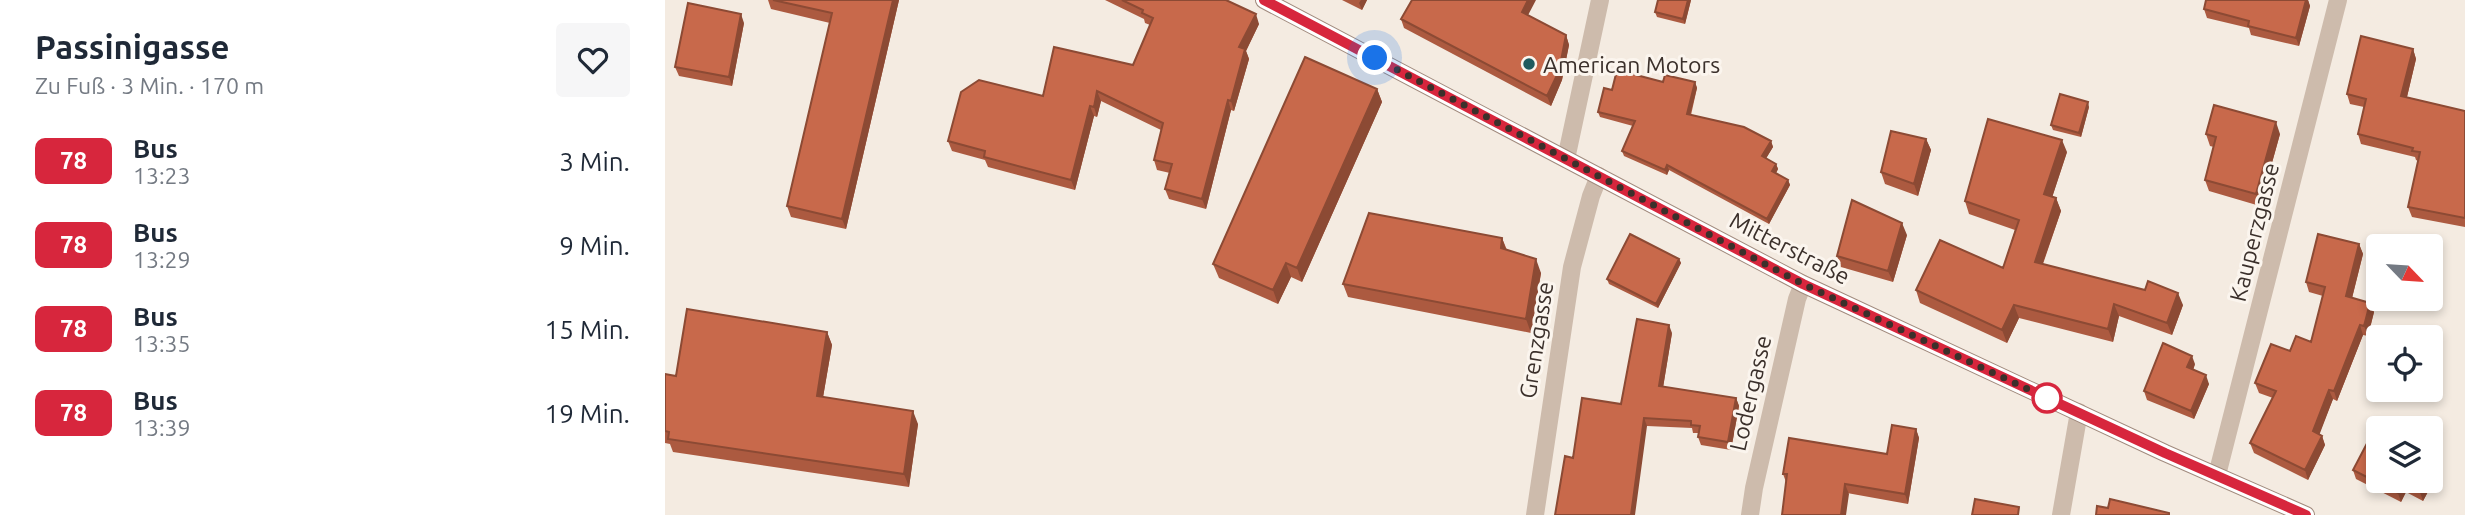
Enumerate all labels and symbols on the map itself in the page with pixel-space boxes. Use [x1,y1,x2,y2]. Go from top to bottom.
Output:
your location [1357,40,1392,75]
place label: American Motors [1543,52,1720,77]
marker: American Motors [1521,56,1537,72]
street label: Kauperzgasse [2225,160,2283,304]
street label: Mitterstraße [1726,207,1854,289]
north arrow [2366,234,2443,312]
street label: Grenzgasse [1514,280,1558,400]
street label: Lodergasse [1725,333,1775,453]
unlabelled marker [2032,383,2062,413]

